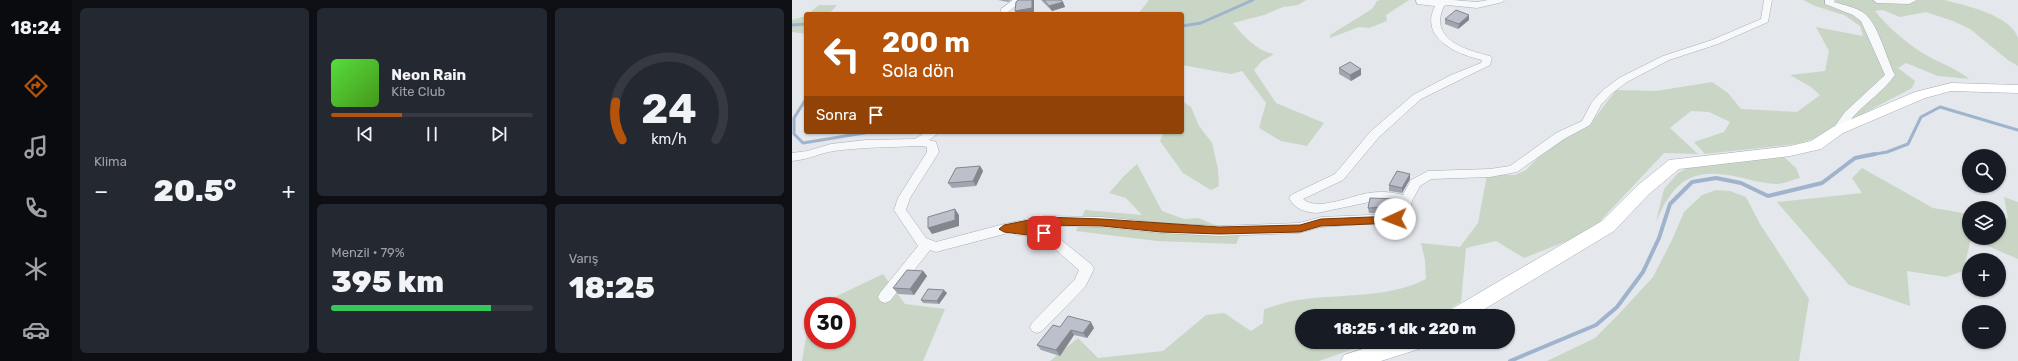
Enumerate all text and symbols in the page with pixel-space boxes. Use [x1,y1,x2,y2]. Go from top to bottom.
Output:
text: 18:24 [11,17,61,39]
text: 200 m [882,26,970,59]
icon: left [816,28,868,80]
text: Sola dön [882,60,954,82]
text: Neon Rain [391,66,466,84]
icon: directions [22,72,50,100]
text: Kite Club [391,84,445,99]
text: 24 [642,84,697,133]
icon: arrive [865,104,887,126]
text: Sonra [816,106,857,124]
icon: previous [354,123,376,145]
icon: pause [421,123,443,145]
icon: next [488,123,510,145]
text: km/h [651,130,687,147]
icon: music [22,133,50,161]
map controls [1962,149,2006,349]
button: search [1962,149,2006,193]
text: Klima [94,154,127,169]
text: 20.5° [154,173,236,209]
text: − [94,178,108,205]
text: + [282,178,295,205]
icon: phone [22,194,50,222]
position arrow [1374,198,1416,240]
button: layers [1962,201,2006,245]
pin [1027,216,1061,250]
icon: arrive [1033,222,1055,244]
text: Menzil · 79% [331,245,405,260]
text: Varış [569,251,598,266]
button: + [1962,253,2006,297]
icon: climate [22,255,50,283]
text: 395 km [331,264,444,300]
text: 18:25 [569,270,655,306]
speed limit sign: 30 [804,297,856,349]
button: − [1962,305,2006,349]
icon: car [22,316,50,344]
text: 18:25 · 1 dk · 220 m [1334,320,1476,338]

